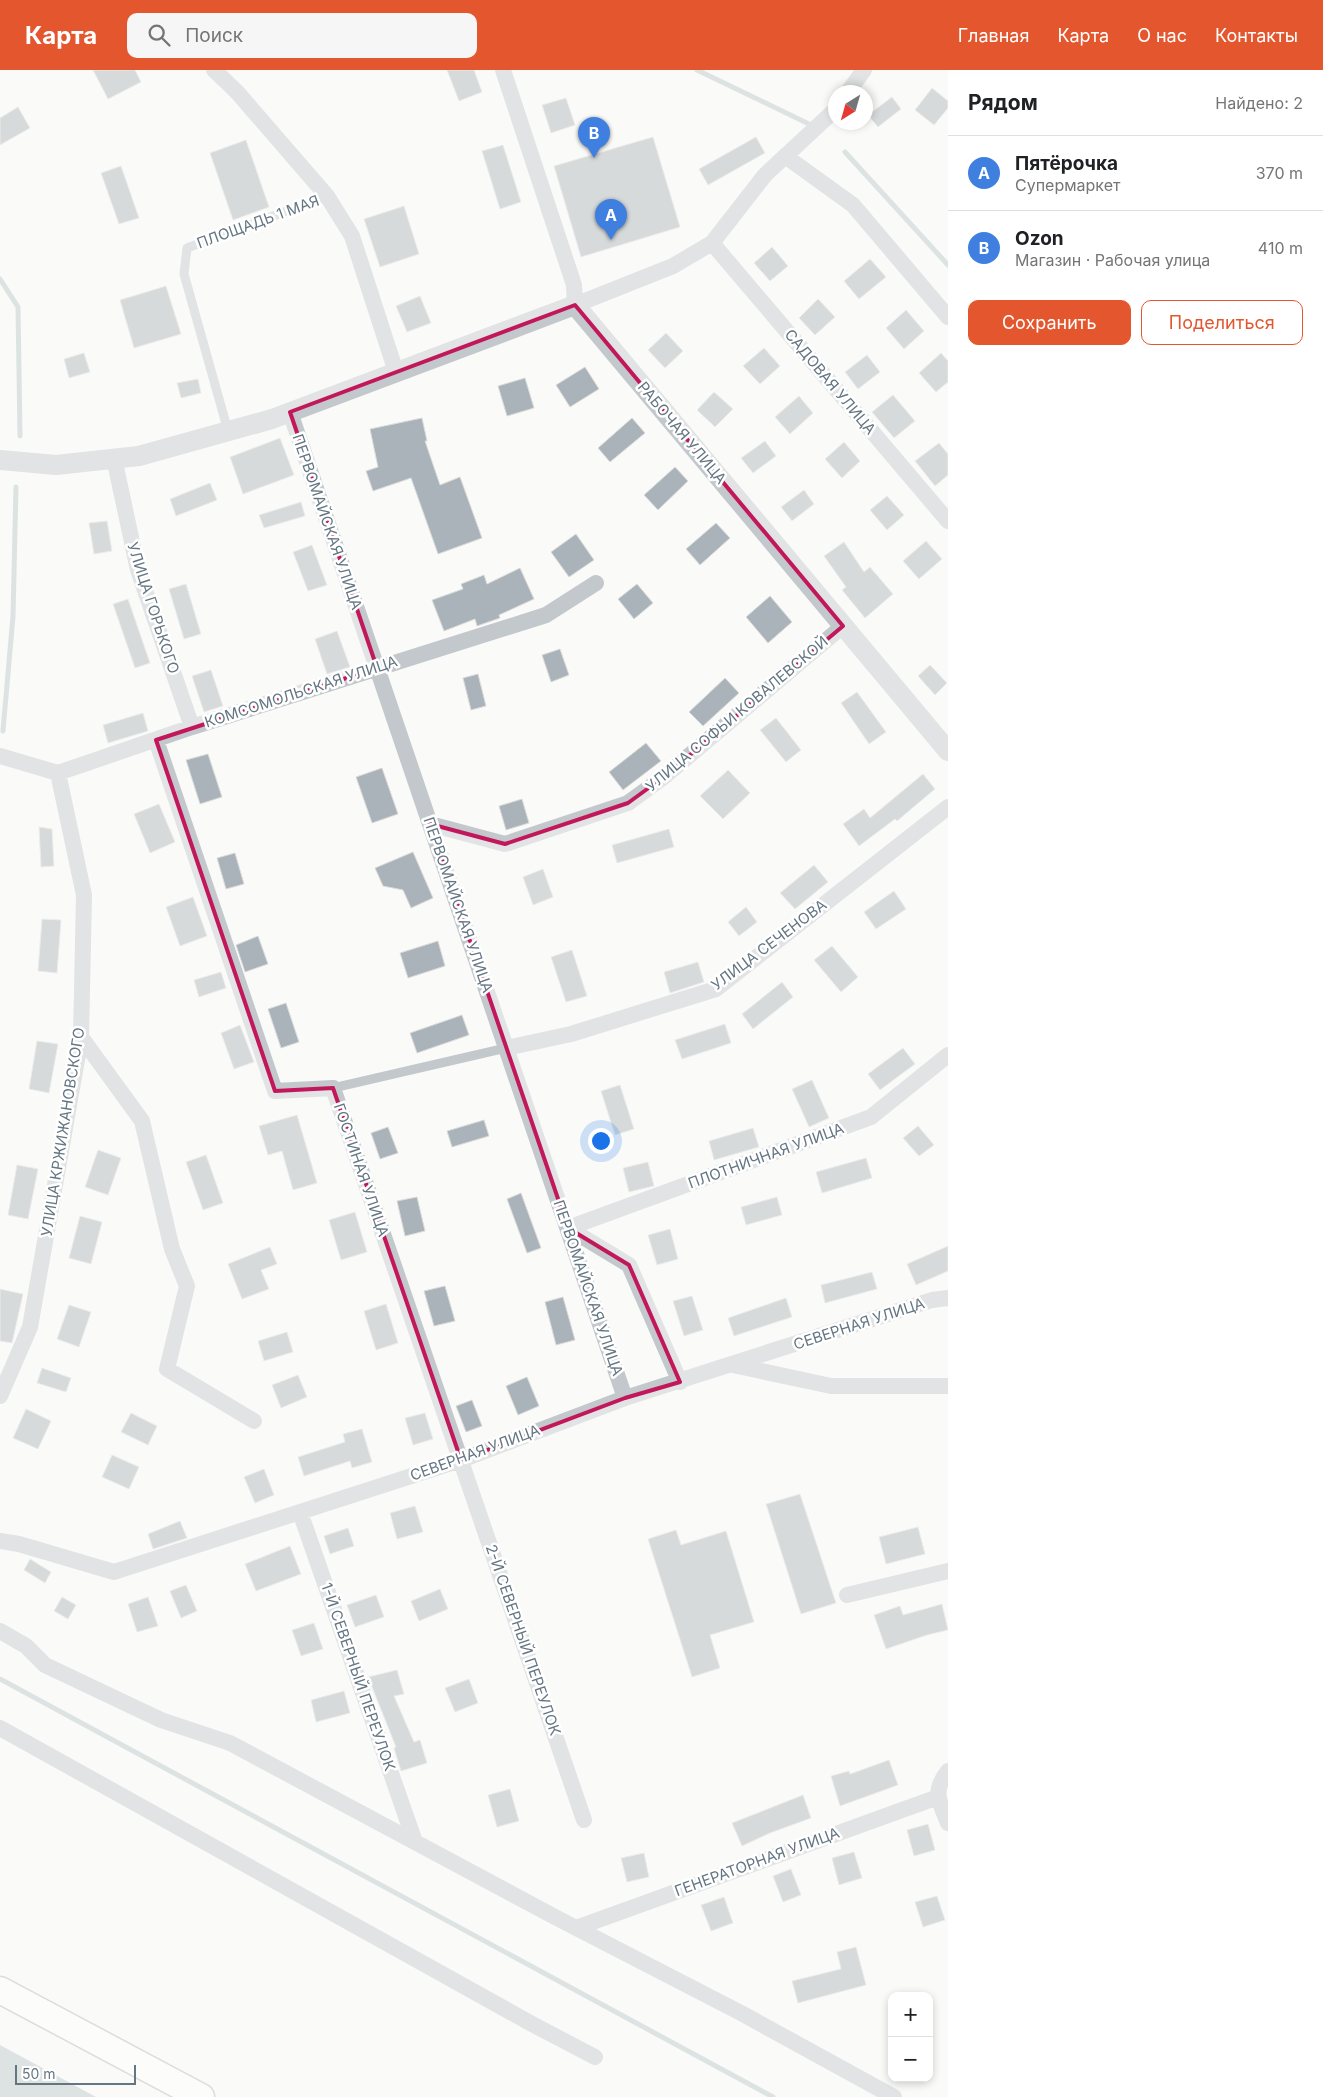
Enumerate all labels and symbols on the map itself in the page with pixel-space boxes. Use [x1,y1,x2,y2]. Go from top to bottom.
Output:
north arrow [828,85,873,130]
pin: B [578,117,610,158]
street label: ПЛОЩАДЬ 1 МАЯ [194,191,322,253]
pin: A [595,199,627,240]
street label: САДОВАЯ УЛИЦА [781,325,880,438]
street label: РАБОЧАЯ УЛИЦА [634,378,731,488]
street label: ПЕРВОМАЙСКАЯ УЛИЦА [288,431,367,612]
street label: УЛИЦА ГОРЬКОГО [123,540,184,676]
street label: УЛИЦА СОФЬИ КОВАЛЕВСКОЙ [642,632,832,795]
street label: КОМСОМОЛЬСКАЯ УЛИЦА [202,651,400,732]
street label: ПЕРВОМАЙСКАЯ УЛИЦА [419,814,498,995]
street label: УЛИЦА СЕЧЕНОВА [707,895,830,994]
street label: УЛИЦА КРЖИЖАНОВСКОГО [37,1026,88,1238]
street label: ГОСТИНАЯ УЛИЦА [330,1100,393,1239]
street label: ПЛОТНИЧНАЯ УЛИЦА [685,1118,846,1193]
your location [588,1128,614,1154]
street label: ПЕРВОМАЙСКАЯ УЛИЦА [549,1197,628,1378]
street label: СЕВЕРНАЯ УЛИЦА [791,1293,927,1354]
street label: СЕВЕРНАЯ УЛИЦА [407,1420,542,1485]
street label: 2-Й СЕВЕРНЫЙ ПЕРЕУЛОК [482,1542,565,1738]
street label: 1-Й СЕВЕРНЫЙ ПЕРЕУЛОК [317,1580,400,1773]
street label: ГЕНЕРАТОРНАЯ УЛИЦА [672,1823,842,1900]
scale bar [15,2062,136,2085]

